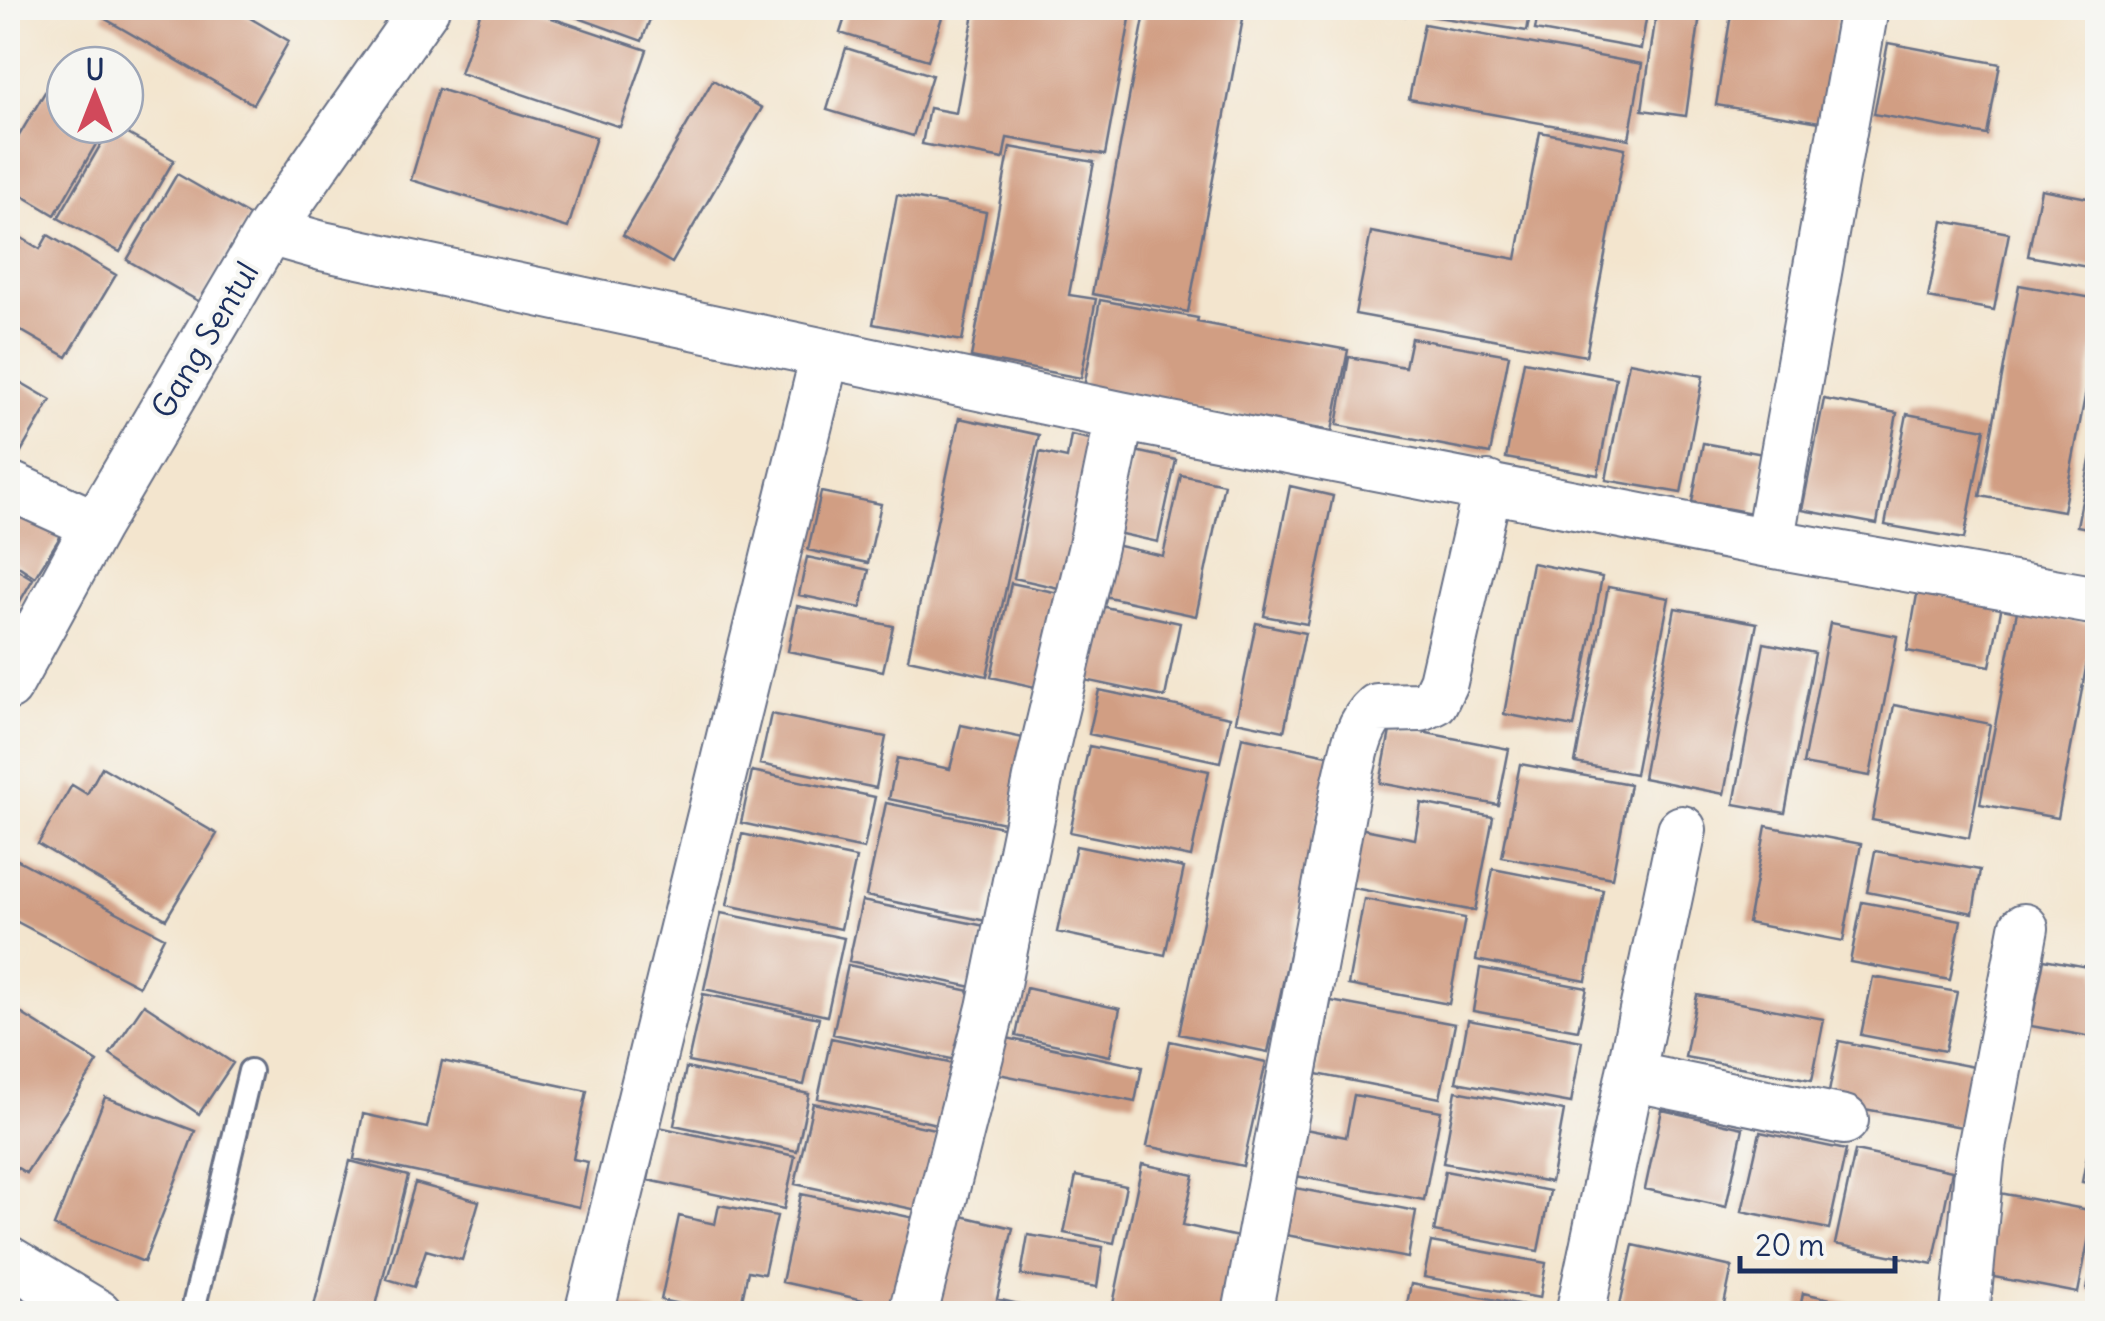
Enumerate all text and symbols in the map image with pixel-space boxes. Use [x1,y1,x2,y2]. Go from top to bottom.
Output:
north arrow [45,45,145,145]
text: U [85,52,105,88]
street label: Gang Sentul [142,254,267,425]
scale bar [1740,1211,1895,1273]
text: 20 m [1755,1226,1825,1264]

